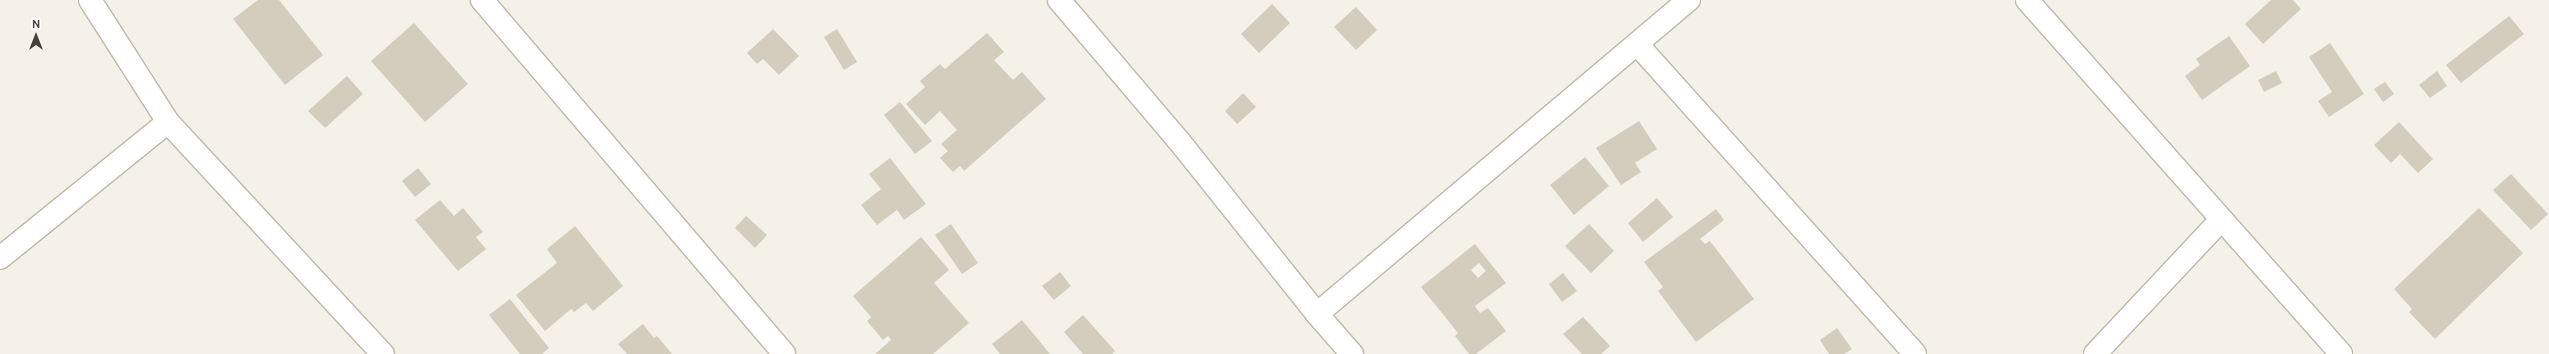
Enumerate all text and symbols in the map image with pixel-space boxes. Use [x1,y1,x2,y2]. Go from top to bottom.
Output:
north arrow [16,16,56,56]
text: N [32,18,40,30]

